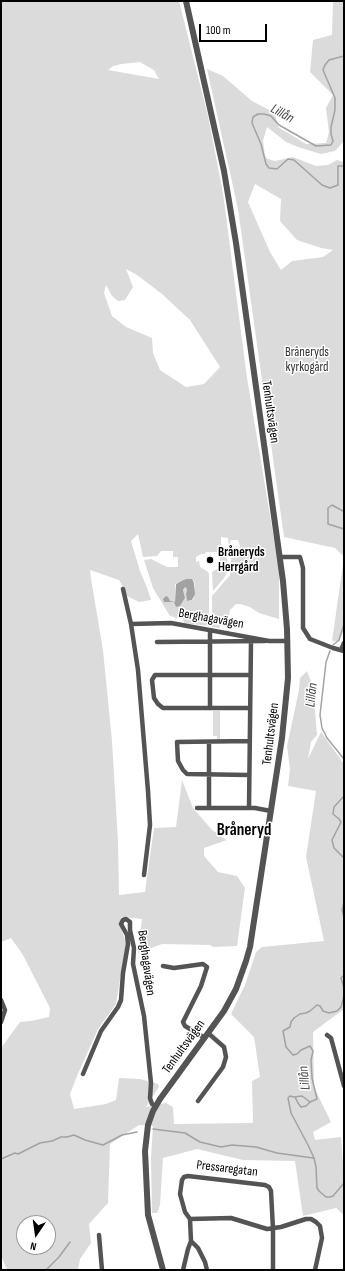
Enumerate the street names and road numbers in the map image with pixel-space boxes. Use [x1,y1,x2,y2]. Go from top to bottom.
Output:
street label: Tenhultsvägen [258,380,282,444]
street label: Berghagavägen [177,606,245,632]
street label: Tenhultsvägen [259,702,283,766]
street label: Berghagavägen [134,929,158,997]
street label: Tenhultsvägen [159,1017,209,1077]
street label: Pressaregatan [195,1158,259,1180]

